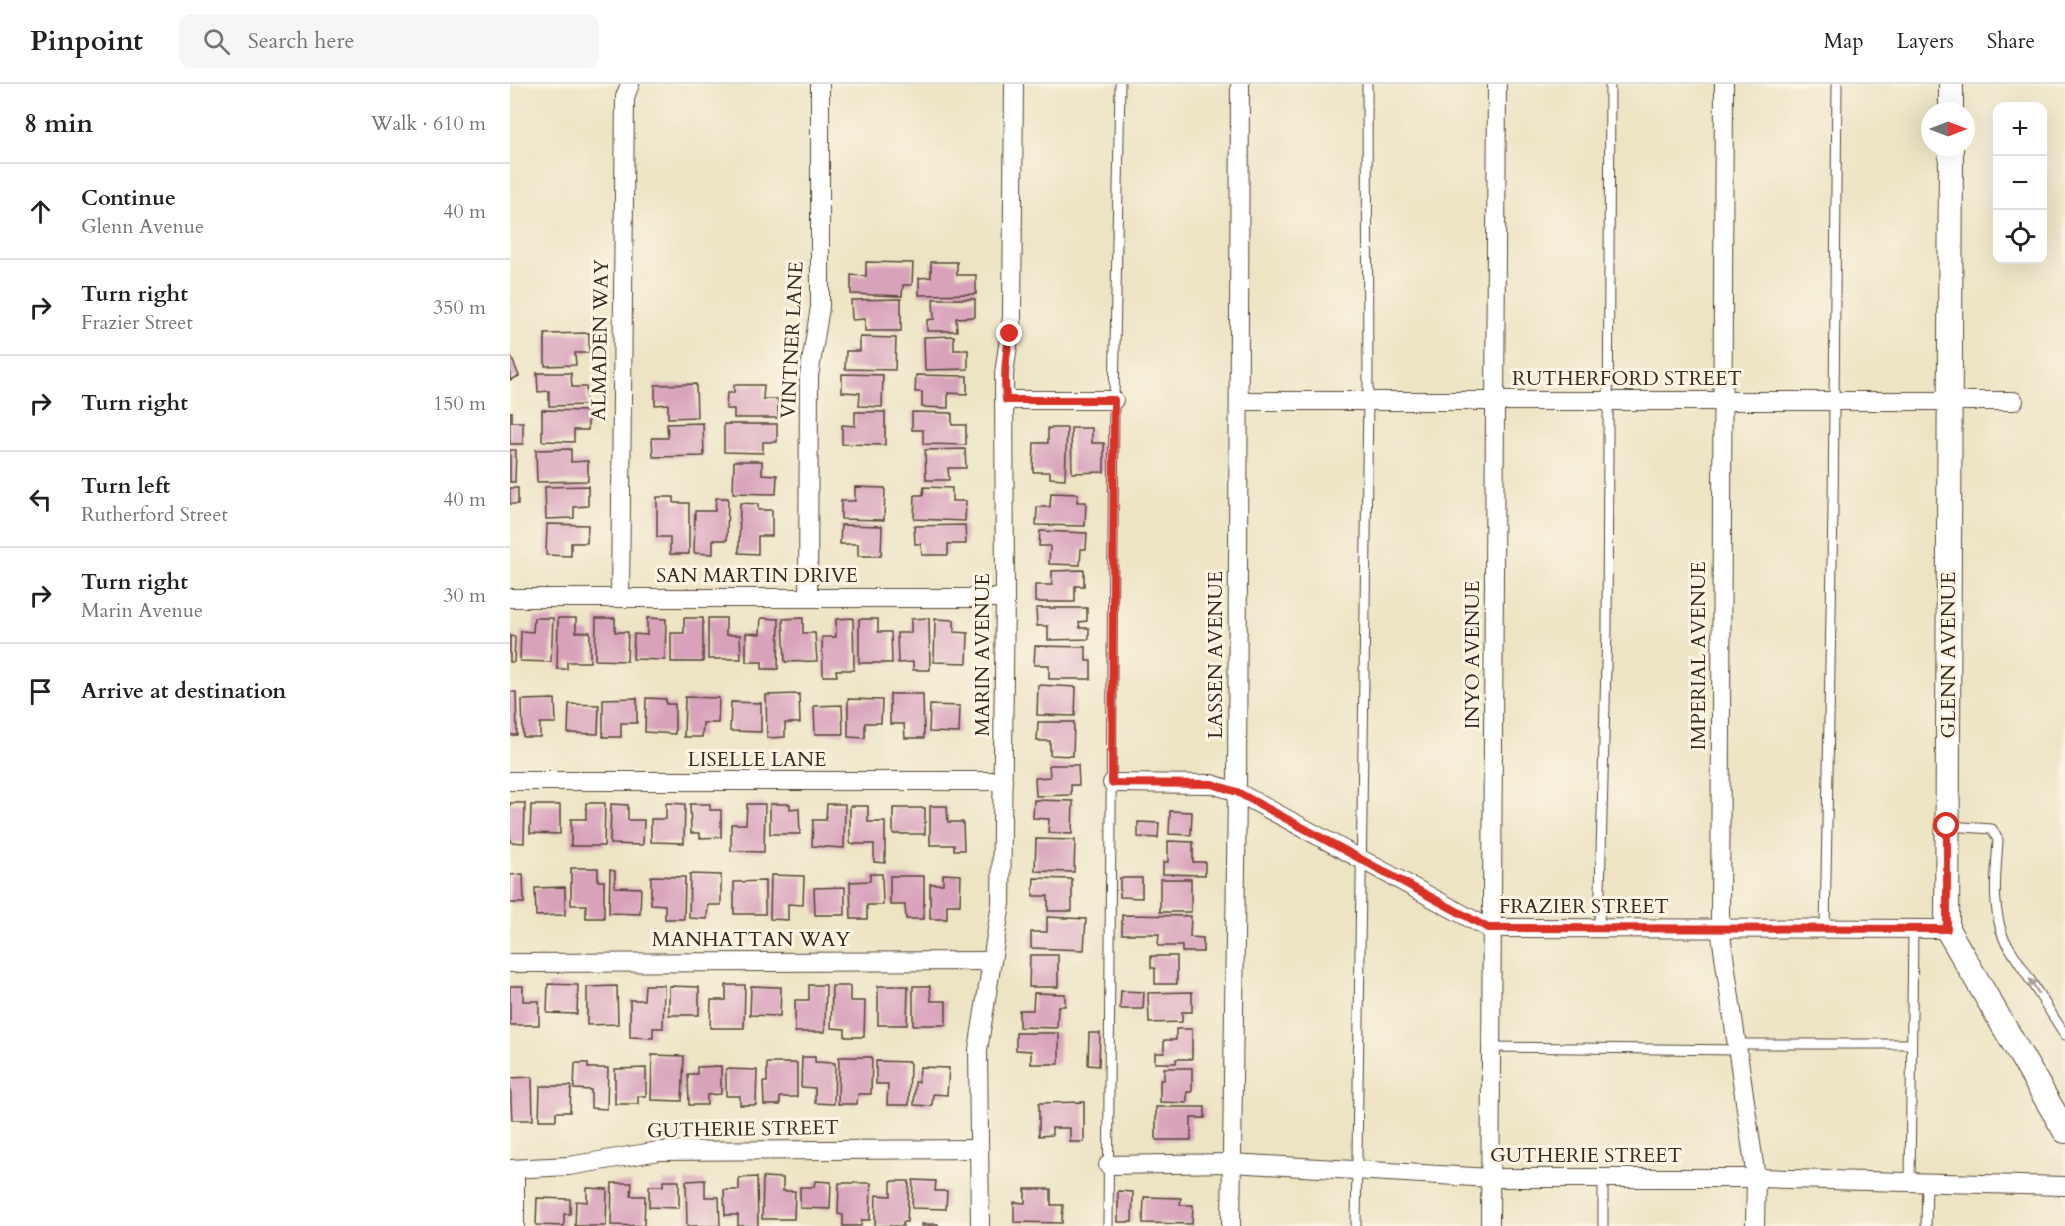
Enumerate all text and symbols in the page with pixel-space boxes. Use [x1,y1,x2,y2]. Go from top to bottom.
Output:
search box [179,14,599,68]
text: Pinpoint [30,22,143,60]
icon: search [200,25,233,58]
text: Search here [248,26,354,56]
text: Map [1824,27,1864,56]
text: Layers [1897,27,1954,56]
text: Share [1987,27,2035,56]
north arrow [1921,102,1975,156]
map controls [1993,102,2047,264]
button: + [1993,102,2047,156]
text: 8 min [24,106,93,141]
text: Walk · 610 m [371,110,486,137]
button: − [1993,156,2047,210]
text: Continue [81,183,176,213]
icon: ahead [24,195,57,228]
text: 40 m [443,198,486,225]
button: locate [1993,210,2047,264]
text: Glenn Avenue [81,213,204,240]
street label: ALMADEN WAY [585,259,615,421]
street label: VINTNER LANE [774,261,810,419]
text: Turn right [81,279,188,309]
icon: right [24,291,57,324]
text: 350 m [433,294,486,321]
text: Frazier Street [81,309,193,336]
route end [996,320,1022,346]
street label: RUTHERFORD STREET [1512,365,1742,392]
icon: right [24,387,57,420]
text: Turn right [81,388,188,418]
text: 150 m [433,390,486,417]
text: Turn left [81,471,170,501]
icon: left [24,483,57,516]
text: 40 m [443,486,486,513]
text: Rutherford Street [81,501,228,528]
street label: IMPERIAL AVENUE [1685,561,1712,751]
street label: SAN MARTIN DRIVE [656,562,858,589]
text: Turn right [81,567,188,597]
street label: LASSEN AVENUE [1202,571,1229,739]
street label: GLENN AVENUE [1935,572,1962,738]
street label: MARIN AVENUE [969,573,996,737]
icon: right [24,579,57,612]
street label: INYO AVENUE [1459,581,1486,729]
text: 30 m [443,582,486,609]
text: Marin Avenue [81,597,203,624]
icon: arrive [24,675,57,708]
text: Arrive at destination [81,676,286,706]
street label: LISELLE LANE [688,746,826,773]
route start [1933,812,1959,838]
street label: FRAZIER STREET [1499,893,1669,920]
street label: MANHATTAN WAY [652,926,850,953]
one-way arrow [2028,978,2039,994]
street label: GUTHERIE STREET [647,1114,840,1144]
street label: GUTHERIE STREET [1490,1142,1682,1169]

